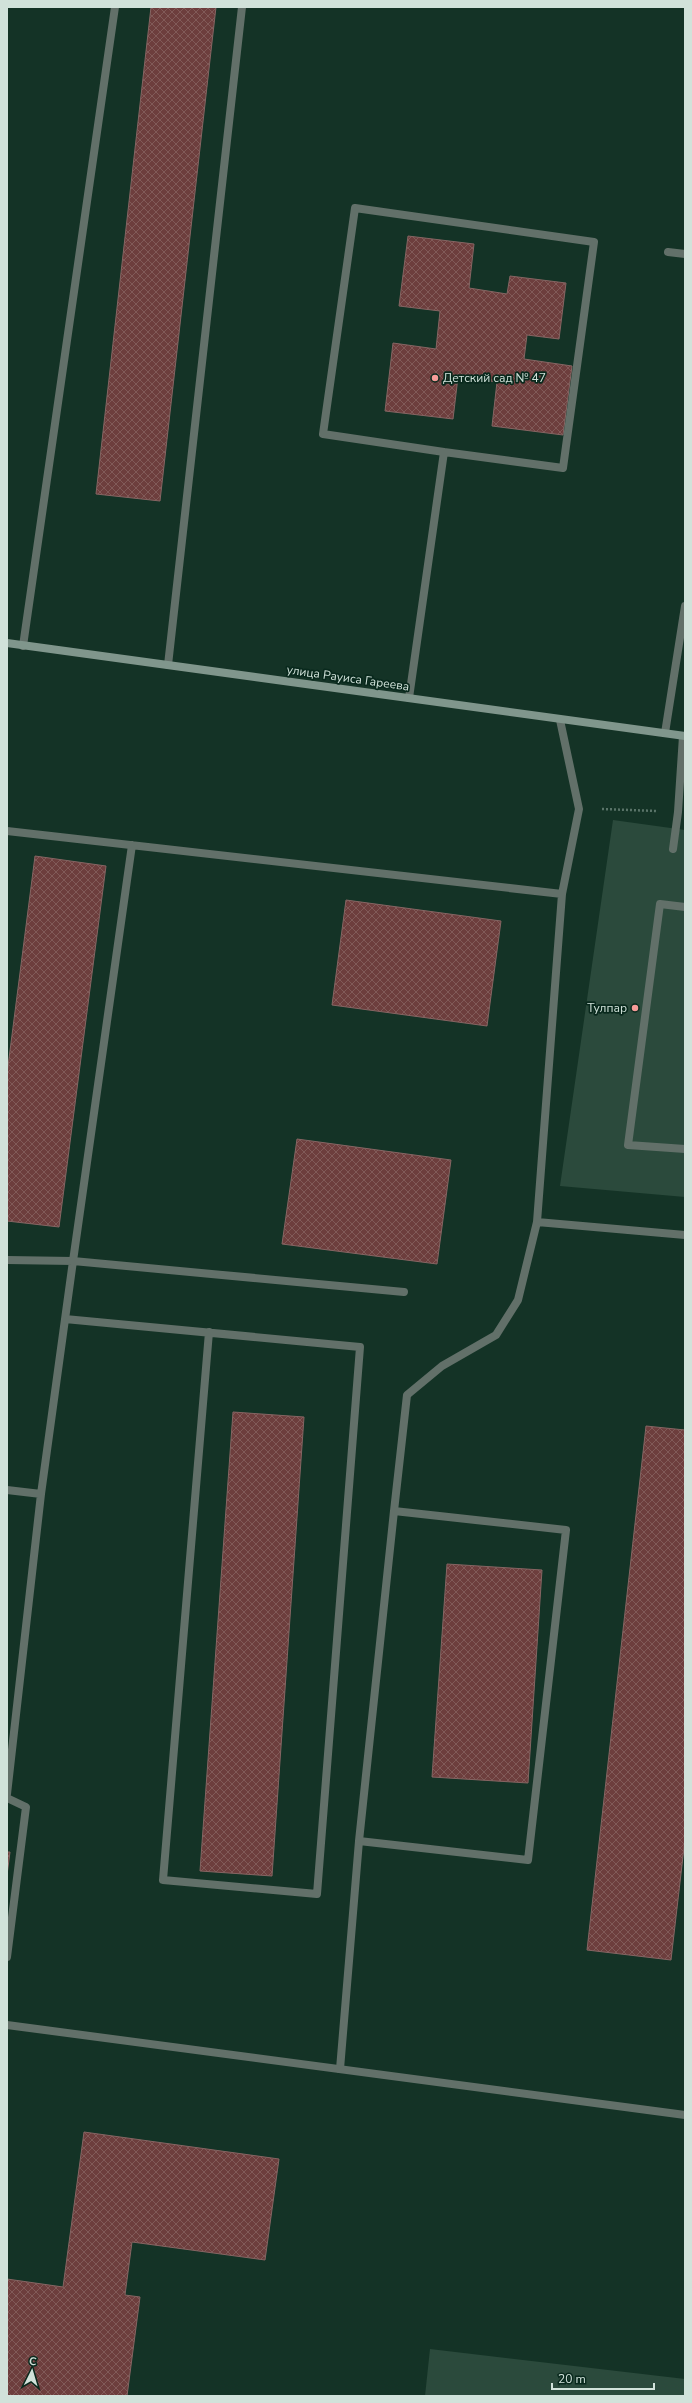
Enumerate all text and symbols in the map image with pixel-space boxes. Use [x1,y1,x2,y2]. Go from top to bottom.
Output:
place label: Детский сад № 47 [443,370,546,386]
marker: Детский сад № 47 [430,373,440,383]
street label: улица Рауиса Гареева [286,661,410,695]
place label: Тулпар [587,1000,627,1016]
marker: Тулпар [630,1003,640,1013]
north arrow [12,2351,52,2391]
text: С [28,2354,38,2369]
scale bar [552,2365,654,2391]
text: 20 m [558,2371,586,2387]

